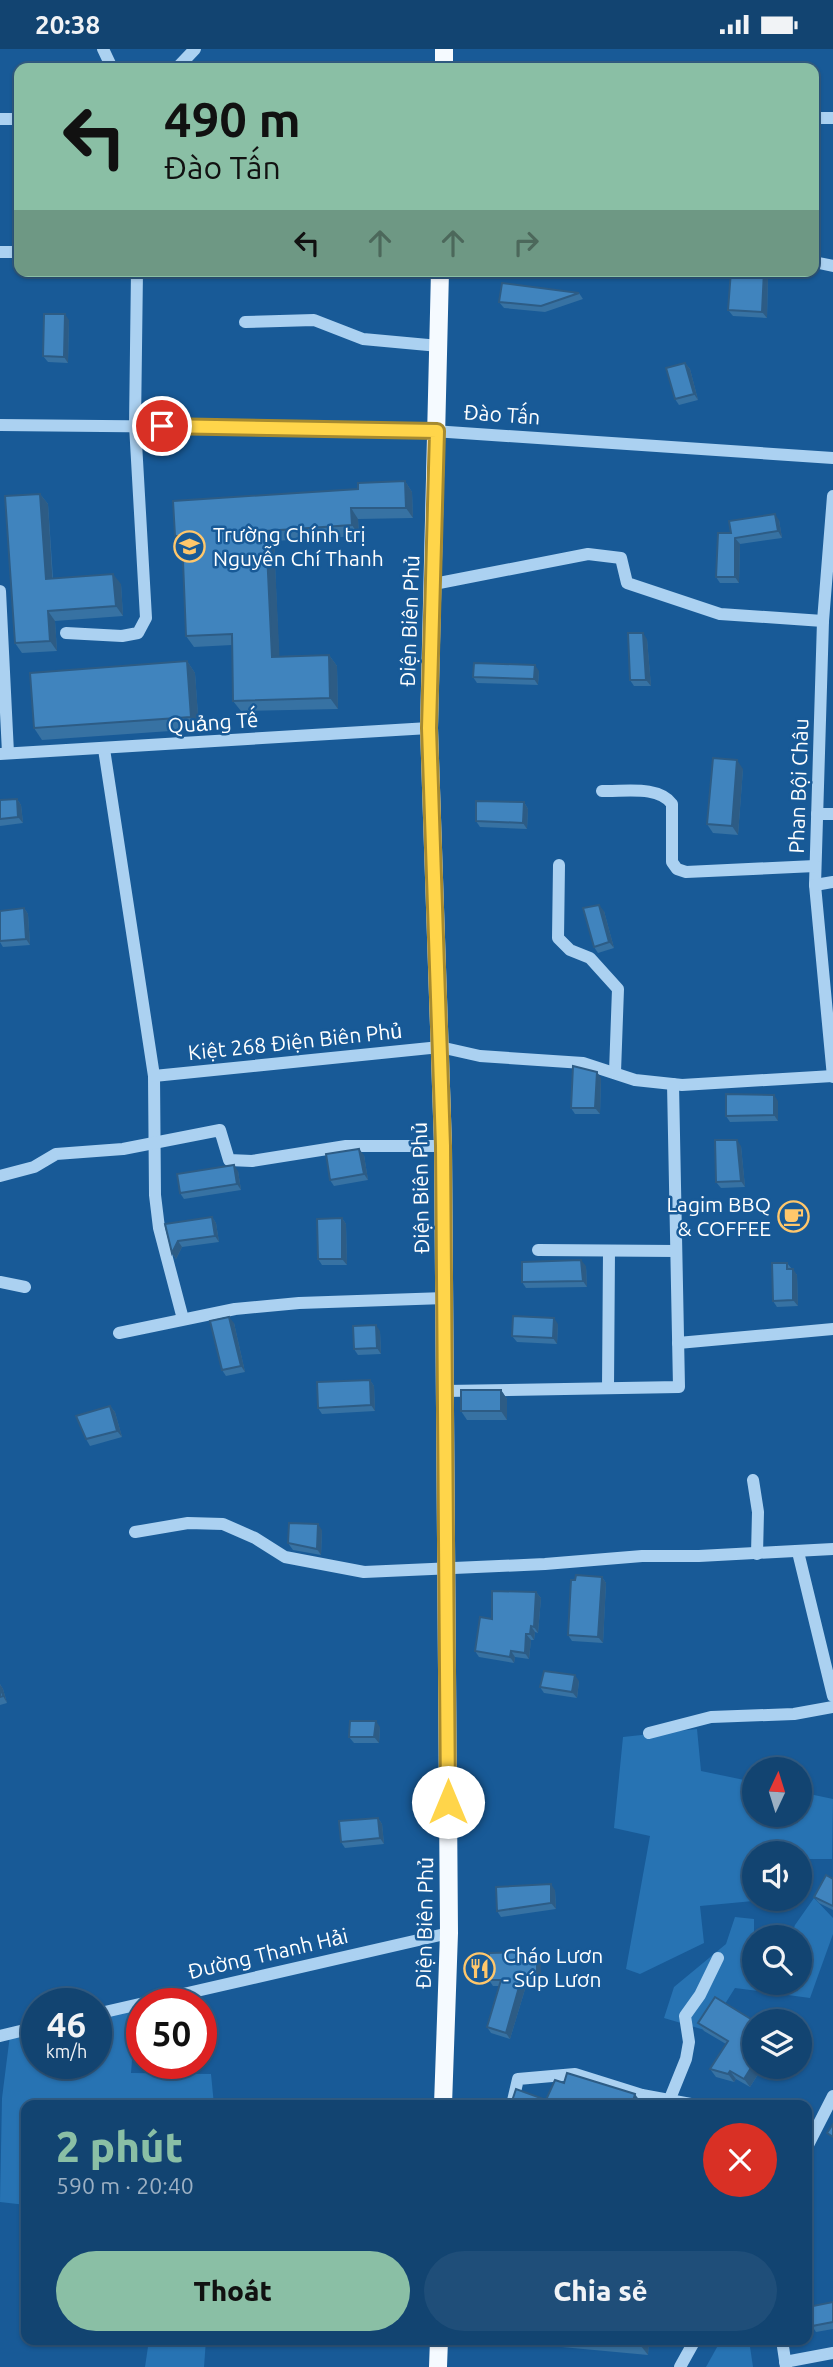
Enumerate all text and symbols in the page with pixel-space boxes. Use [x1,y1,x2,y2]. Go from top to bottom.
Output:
text: 20:38 [35,10,100,39]
icon: left [49,91,140,182]
text: 490 m [164,91,301,146]
text: Đào Tấn [164,149,281,185]
icon: left [288,224,326,262]
icon: ahead [361,224,399,262]
icon: ahead [434,224,472,262]
icon: right [507,224,545,262]
pin [132,396,192,456]
street label: Đào Tấn [463,397,541,429]
icon: arrive [143,407,181,445]
place label: Trường Chính trị Nguyễn Chí Thanh [213,522,384,570]
school or university icon: Trường Chính trị Nguyễn Chí Thanh [173,530,207,564]
street label: Điện Biên Phủ [395,555,423,687]
street label: Quảng Tế [166,705,259,737]
street label: Phan Bội Châu [784,718,812,854]
street label: Kiệt 268 Điện Biên Phủ [187,1018,403,1064]
street label: Điện Biên Phủ [407,1122,433,1254]
place label: Lagim BBQ & COFFEE [666,1192,771,1240]
cafe icon: Lagim BBQ & COFFEE [777,1200,811,1234]
north arrow [742,1757,812,1827]
map controls [742,1757,812,2079]
position arrow [411,1765,485,1839]
button: sound [742,1841,812,1911]
street label: Điện Biên Phủ [411,1857,437,1989]
street label: Đường Thanh Hải [185,1923,350,1983]
button: search [742,1925,812,1995]
place label: Cháo Lươn - Súp Lươn [503,1943,603,1991]
restaurant icon: Cháo Lươn - Súp Lươn [463,1951,497,1985]
speed limit sign: 50 [126,1988,217,2079]
text: 46 [47,2004,86,2044]
button: layers [742,2009,812,2079]
text: km/h [46,2041,87,2061]
text: 2 phút [56,2123,183,2170]
button: close [703,2123,777,2197]
text: 590 m · 20:40 [56,2173,194,2198]
button: Thoát [56,2251,410,2331]
button: Chia sẻ [424,2251,777,2331]

